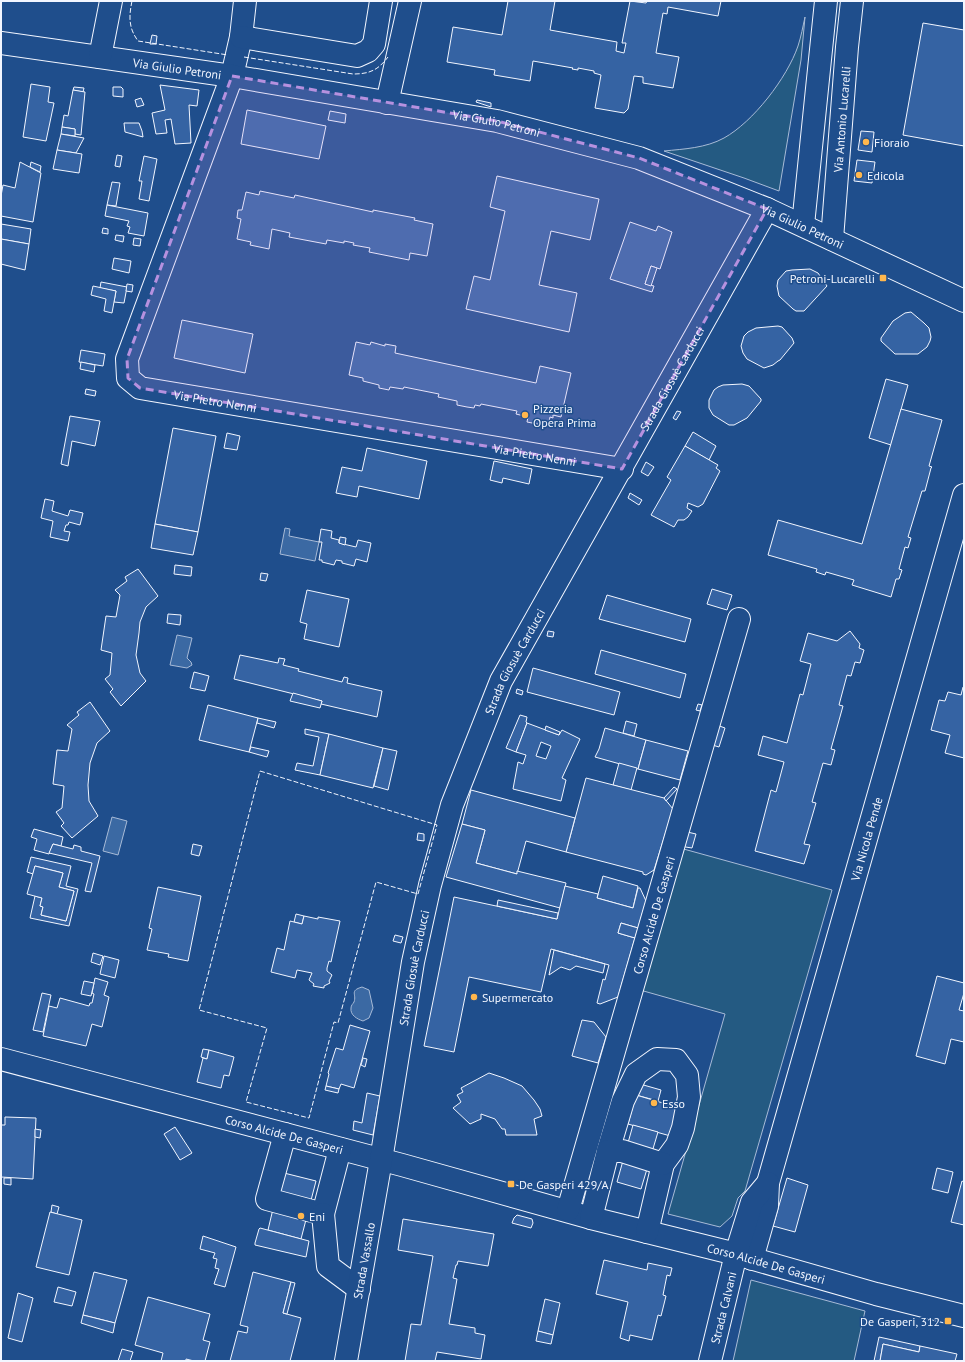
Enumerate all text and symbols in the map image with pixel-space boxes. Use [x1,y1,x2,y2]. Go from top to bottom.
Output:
street label: Via Giulio Petroni [131,54,223,82]
street label: Via Antonio Lucarelli [830,66,853,174]
street label: Via Giulio Petroni [451,106,542,140]
place label: Fioraio [874,135,910,150]
marker: Fioraio [861,137,871,147]
place label: Edicola [867,168,904,183]
marker: Edicola [854,170,864,180]
street label: Via Giulio Petroni [758,200,846,251]
place label: Petroni-Lucarelli [790,271,875,286]
marker: Petroni-Lucarelli [878,273,888,283]
street label: Strada Giosuè Carducci [636,324,707,433]
street label: Via Pietro Nenni [172,386,258,415]
place label: Pizzeria Opera Prima [533,401,596,430]
marker: Pizzeria Opera Prima [520,410,530,420]
street label: Via Pietro Nenni [491,440,577,469]
street label: Strada Giosuè Carducci [481,606,548,717]
street label: Via Nicola Pende [847,795,885,883]
street label: Corso Alcide De Gasperi [629,855,677,976]
street label: Strada Giosuè Carducci [395,909,432,1027]
place label: Supermercato [482,990,553,1005]
marker: Supermercato [469,992,479,1002]
place label: Esso [662,1096,685,1111]
marker: Esso [649,1098,659,1108]
street label: Corso Alcide De Gasperi [223,1111,345,1157]
place label: De Gasperi 429/A [519,1177,608,1192]
marker: De Gasperi 429/A [506,1179,516,1189]
place label: Eni [309,1209,325,1224]
marker: Eni [296,1211,306,1221]
street label: Strada Vassallo [349,1221,378,1300]
street label: Corso Alcide De Gasperi [706,1240,827,1287]
street label: Strada Calvani [707,1270,739,1345]
place label: De Gasperi, 312 [860,1314,940,1329]
marker: De Gasperi, 312 [943,1316,953,1326]

